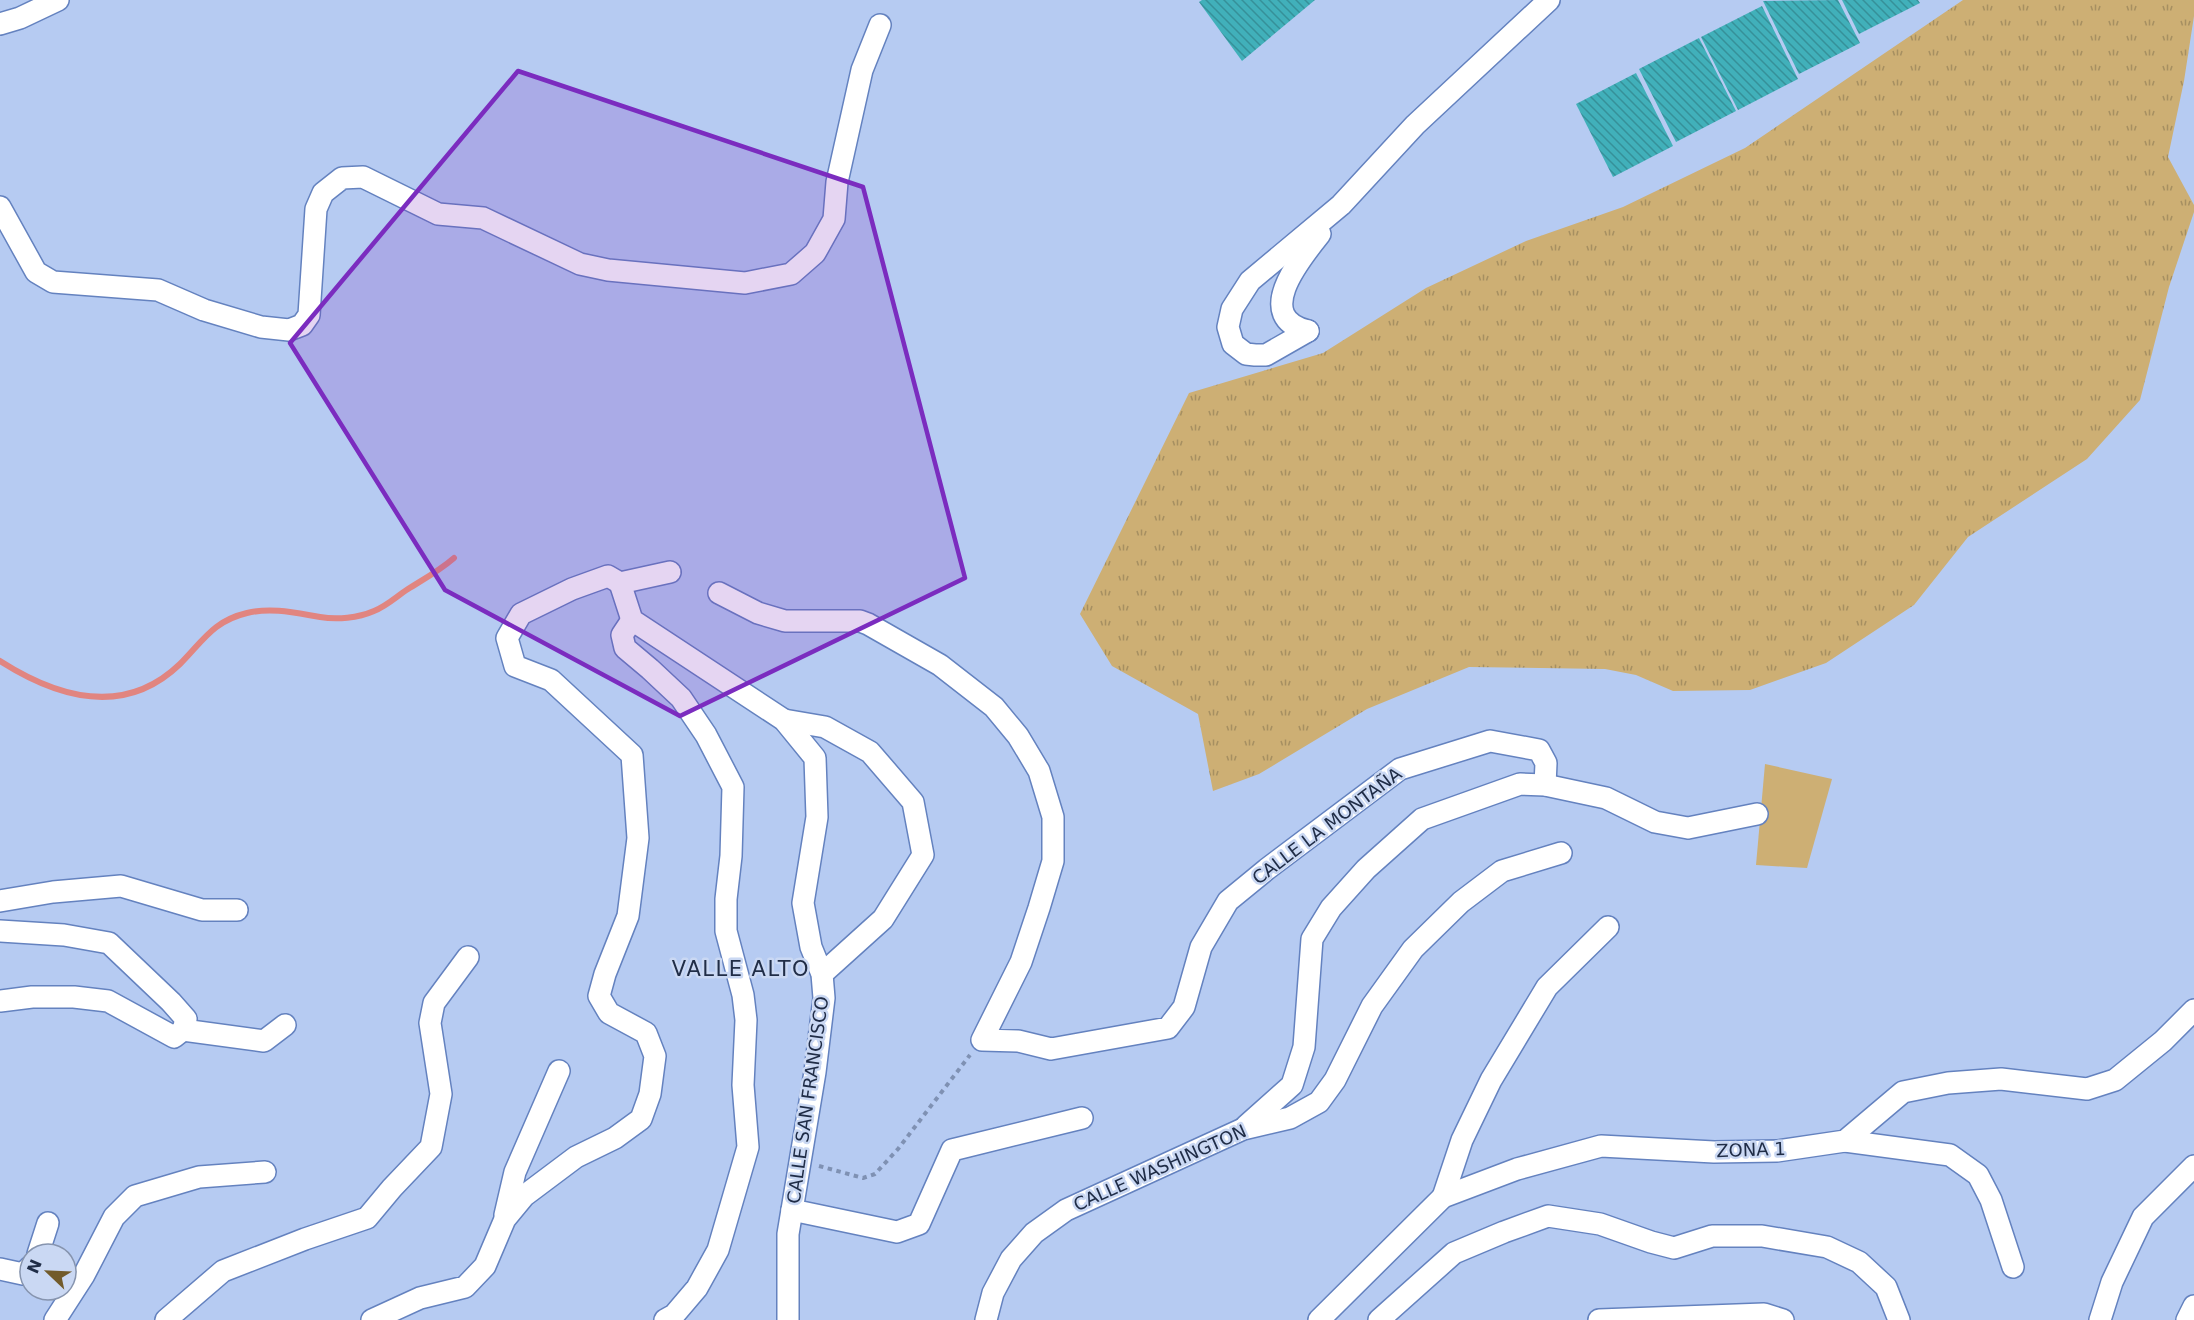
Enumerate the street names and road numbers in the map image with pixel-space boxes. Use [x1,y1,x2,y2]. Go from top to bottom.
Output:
street label: CALLE LA MONTAÑA [1248,762,1406,889]
street label: CALLE SAN FRANCISCO [783,995,832,1205]
street label: CALLE WASHINGTON [1070,1120,1249,1215]
street label: ZONA 1 [1716,1138,1786,1161]

